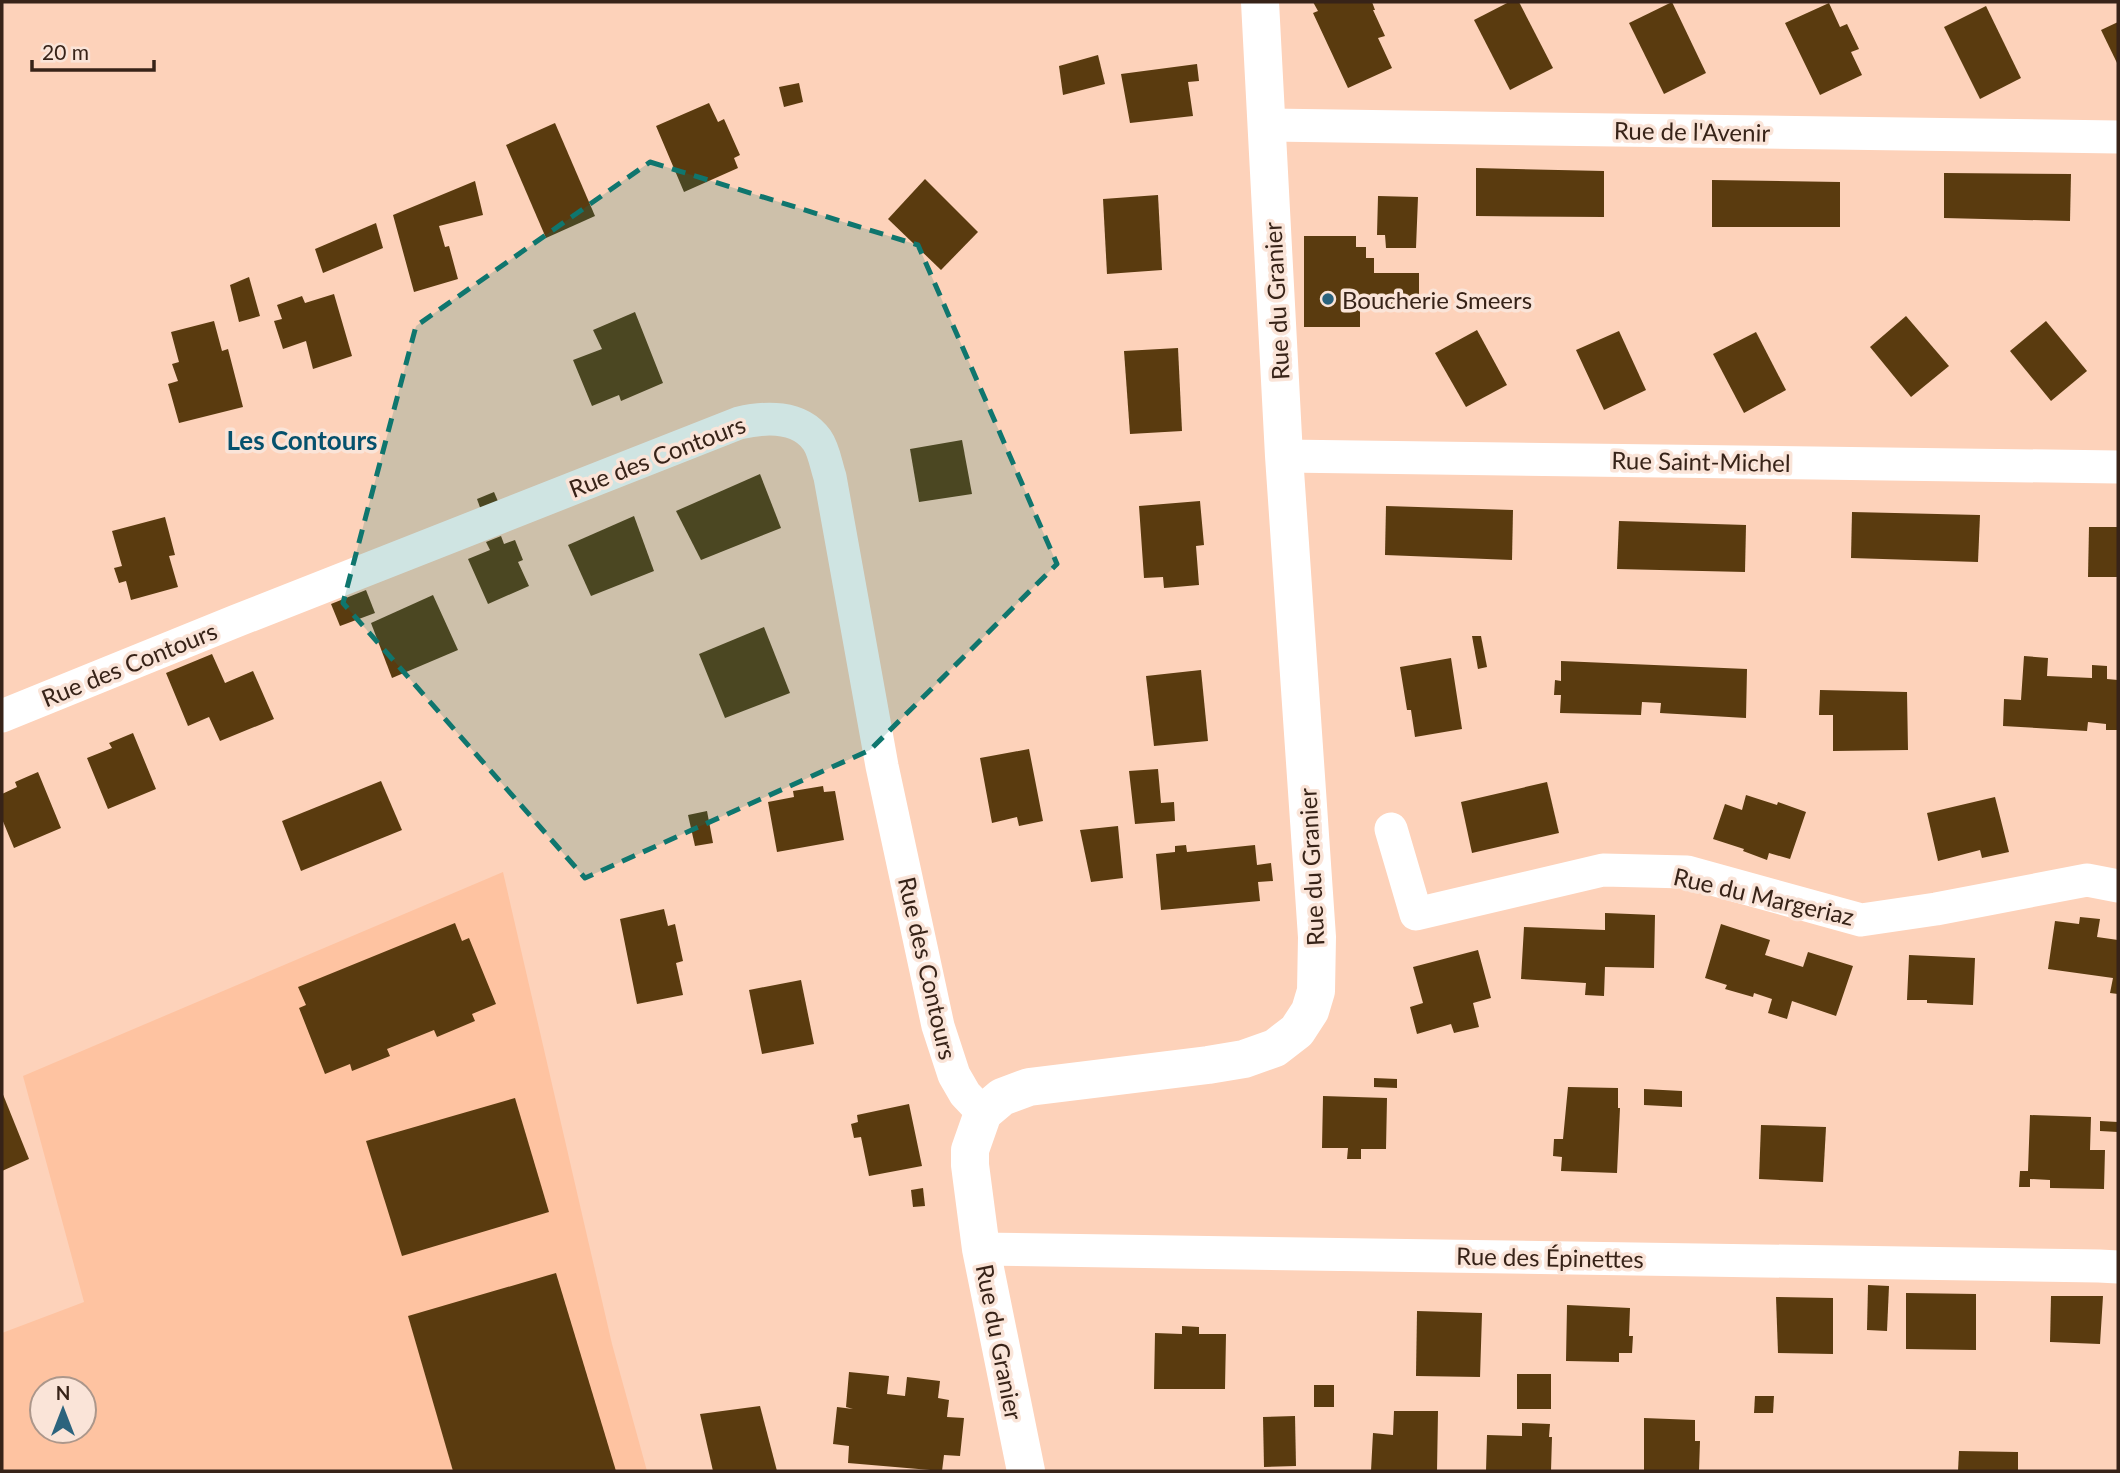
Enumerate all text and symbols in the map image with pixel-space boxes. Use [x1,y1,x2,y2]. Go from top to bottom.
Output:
scale bar [32,28,154,72]
text: 20 m [42,39,89,64]
street label: Rue de l'Avenir [1614,115,1771,147]
street label: Rue du Granier [1257,221,1295,381]
place label: Boucherie Smeers [1342,285,1532,314]
marker: Boucherie Smeers [1320,291,1336,307]
street label: Rue des Contours [565,409,749,503]
district label: Les Contours [226,424,378,456]
street label: Rue Saint-Michel [1611,445,1791,477]
street label: Rue des Contours [37,616,221,712]
street label: Rue du Granier [1292,787,1330,947]
street label: Rue du Margeriaz [1671,861,1857,931]
street label: Rue des Contours [893,874,963,1062]
street label: Rue des Épinettes [1456,1241,1644,1273]
street label: Rue du Granier [971,1262,1029,1423]
north arrow [28,1375,98,1445]
text: N [56,1381,70,1404]

